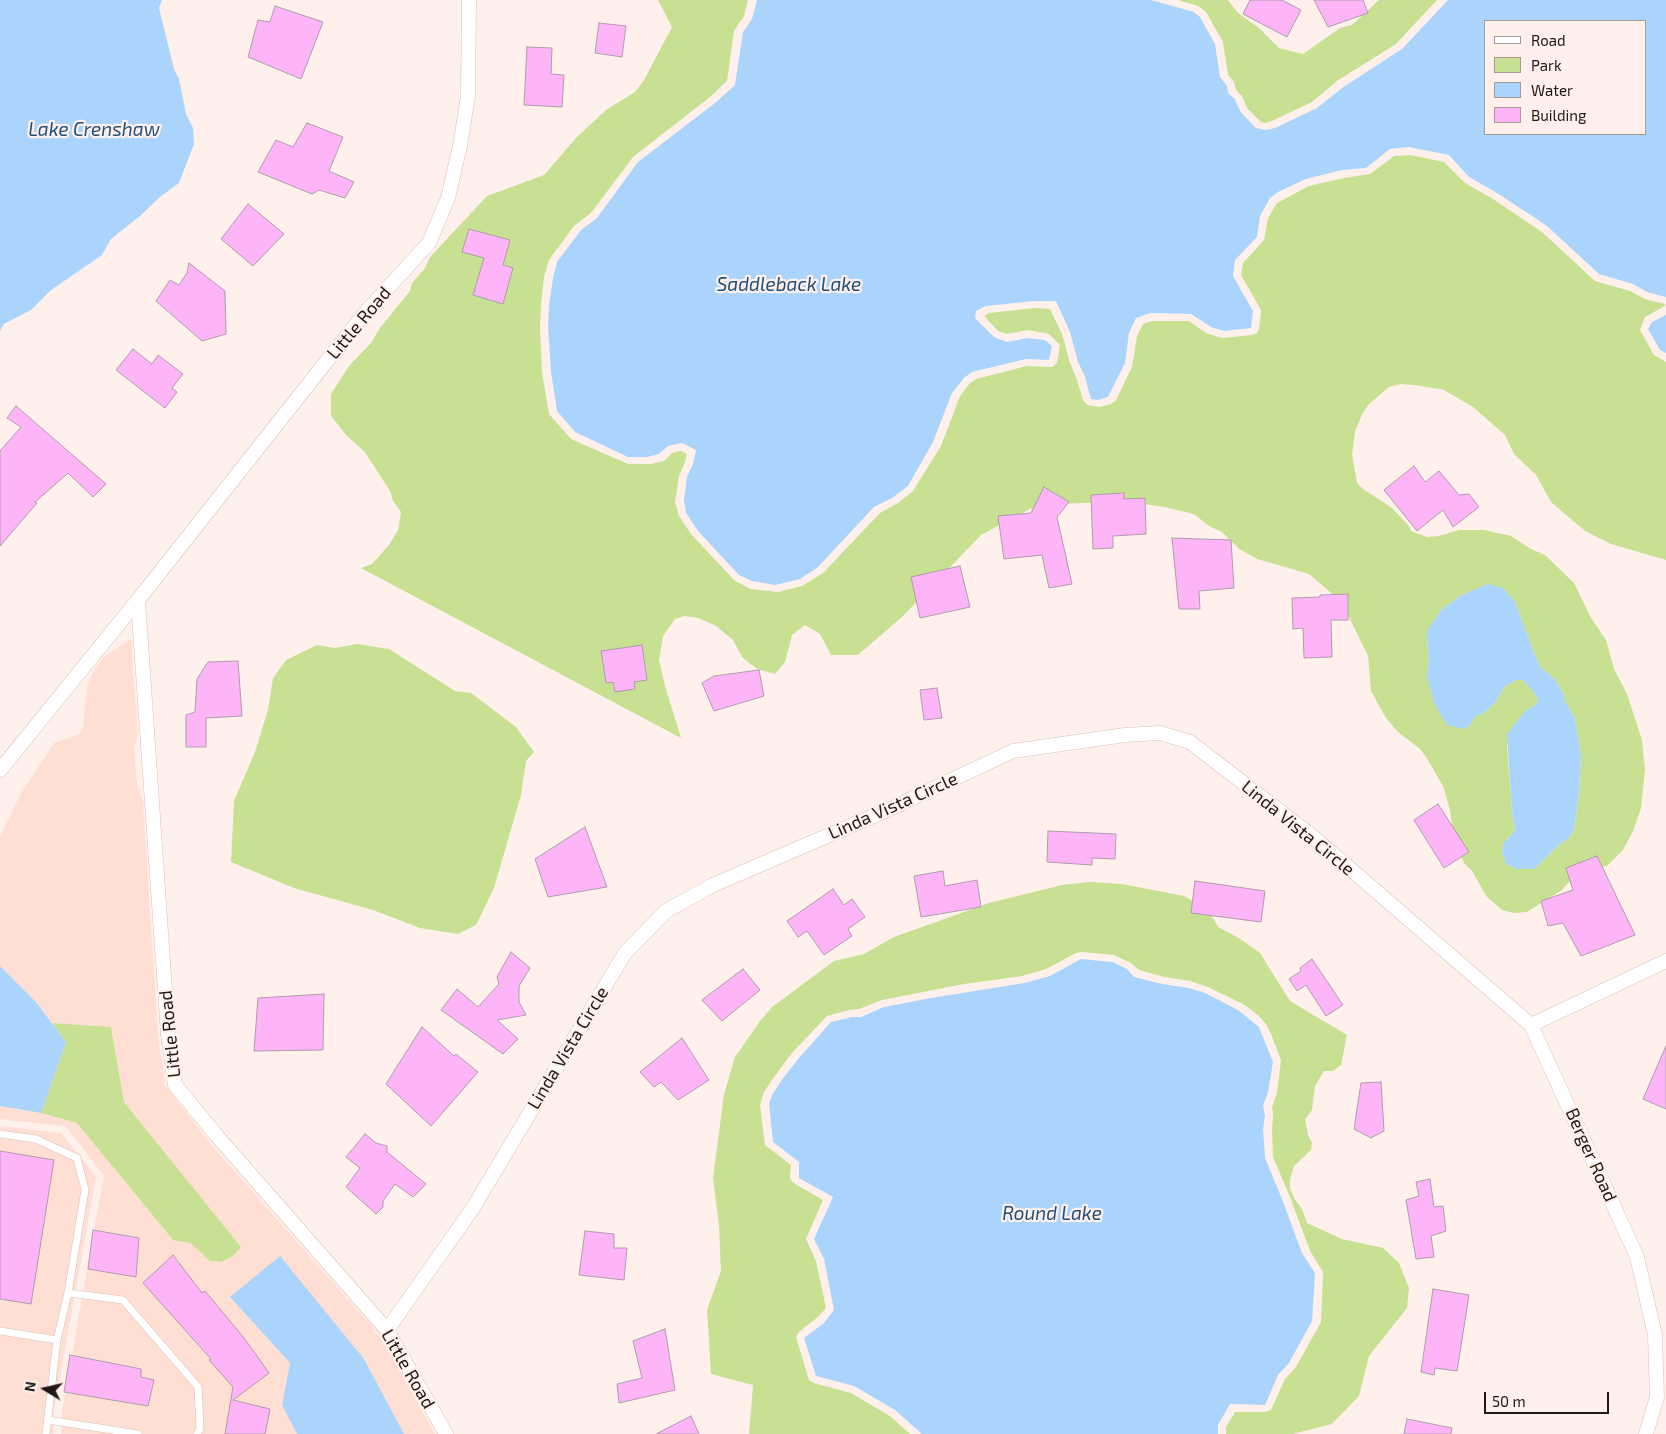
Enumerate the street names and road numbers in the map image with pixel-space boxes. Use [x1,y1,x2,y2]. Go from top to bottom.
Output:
street label: Little Road [322,282,396,364]
street label: Linda Vista Circle [825,768,961,844]
street label: Linda Vista Circle [1237,776,1359,880]
street label: Linda Vista Circle [523,983,613,1113]
street label: Little Road [155,989,185,1079]
street label: Berger Road [1561,1105,1621,1205]
street label: Little Road [377,1326,439,1412]

